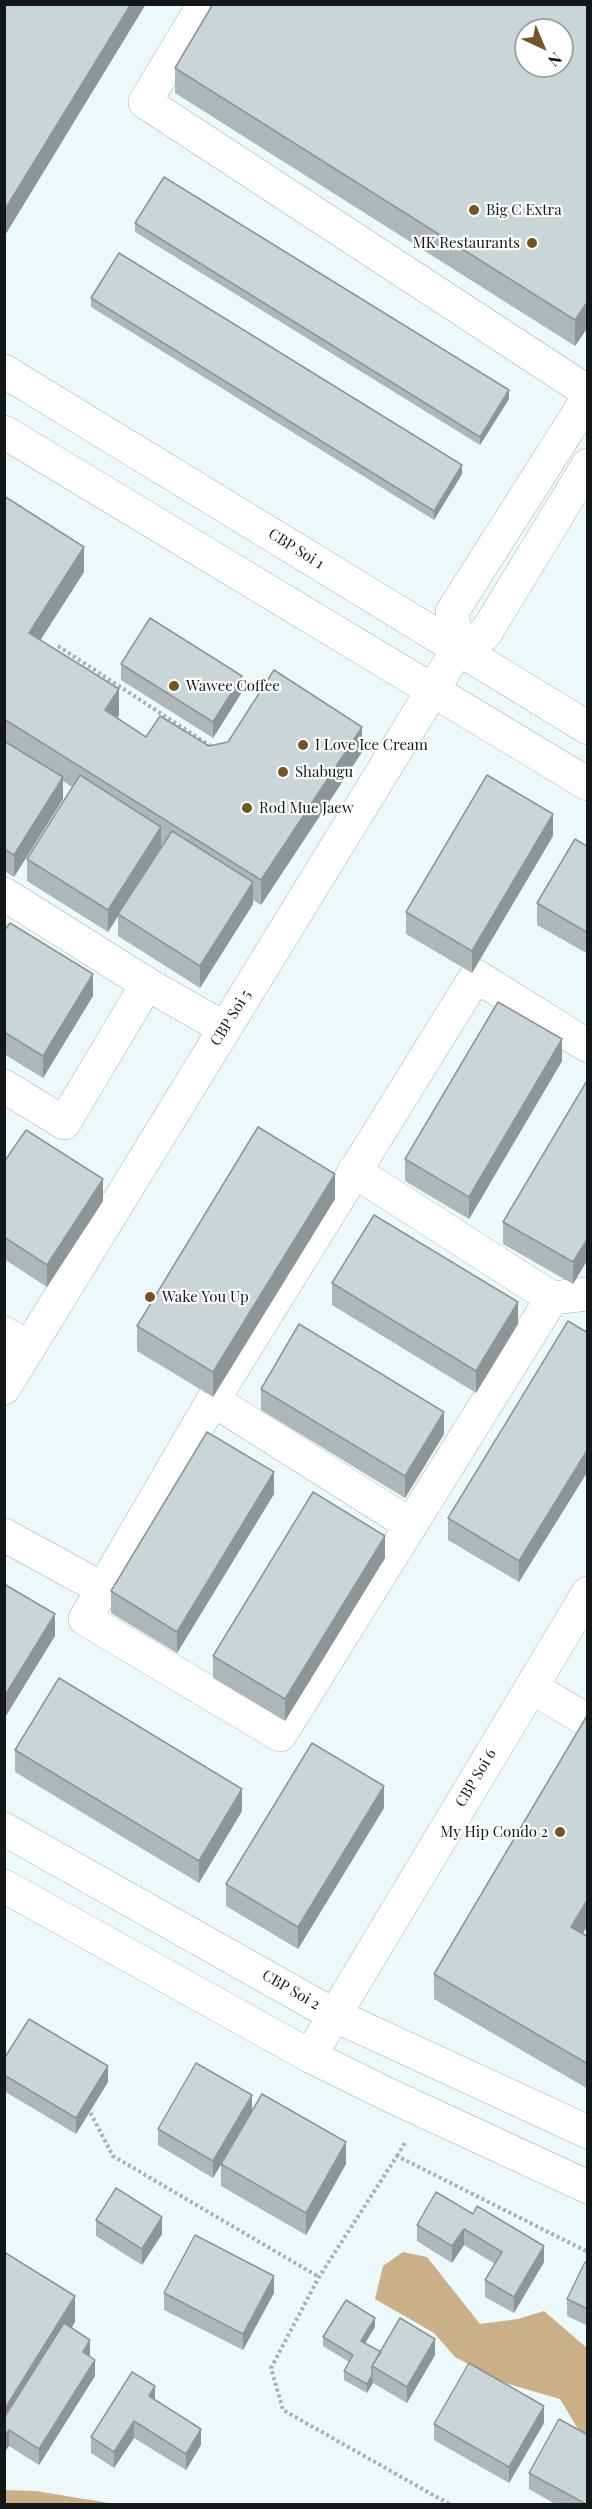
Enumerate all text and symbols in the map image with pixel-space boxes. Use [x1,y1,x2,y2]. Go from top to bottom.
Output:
north arrow [514,18,574,78]
text: N [544,48,567,71]
place label: Big C Extra [486,201,562,219]
marker: Big C Extra [467,203,481,217]
place label: MK Restaurants [413,234,520,252]
marker: MK Restaurants [525,236,539,250]
street label: CBP Soi 1 [265,525,327,573]
place label: Wawee Coffee [186,677,280,695]
marker: Wawee Coffee [167,679,181,693]
place label: I Love Ice Cream [315,736,428,754]
marker: I Love Ice Cream [296,738,310,752]
place label: Shabugu [295,763,353,781]
marker: Shabugu [276,765,290,779]
place label: Rod Mue Jaew [259,799,353,817]
marker: Rod Mue Jaew [240,801,254,815]
street label: CBP Soi 5 [207,987,255,1049]
place label: Wake You Up [162,1288,249,1306]
marker: Wake You Up [143,1290,157,1304]
street label: CBP Soi 6 [452,1746,500,1810]
place label: My Hip Condo 2 [440,1823,548,1841]
marker: My Hip Condo 2 [553,1825,567,1839]
street label: CBP Soi 2 [259,1966,323,2014]

